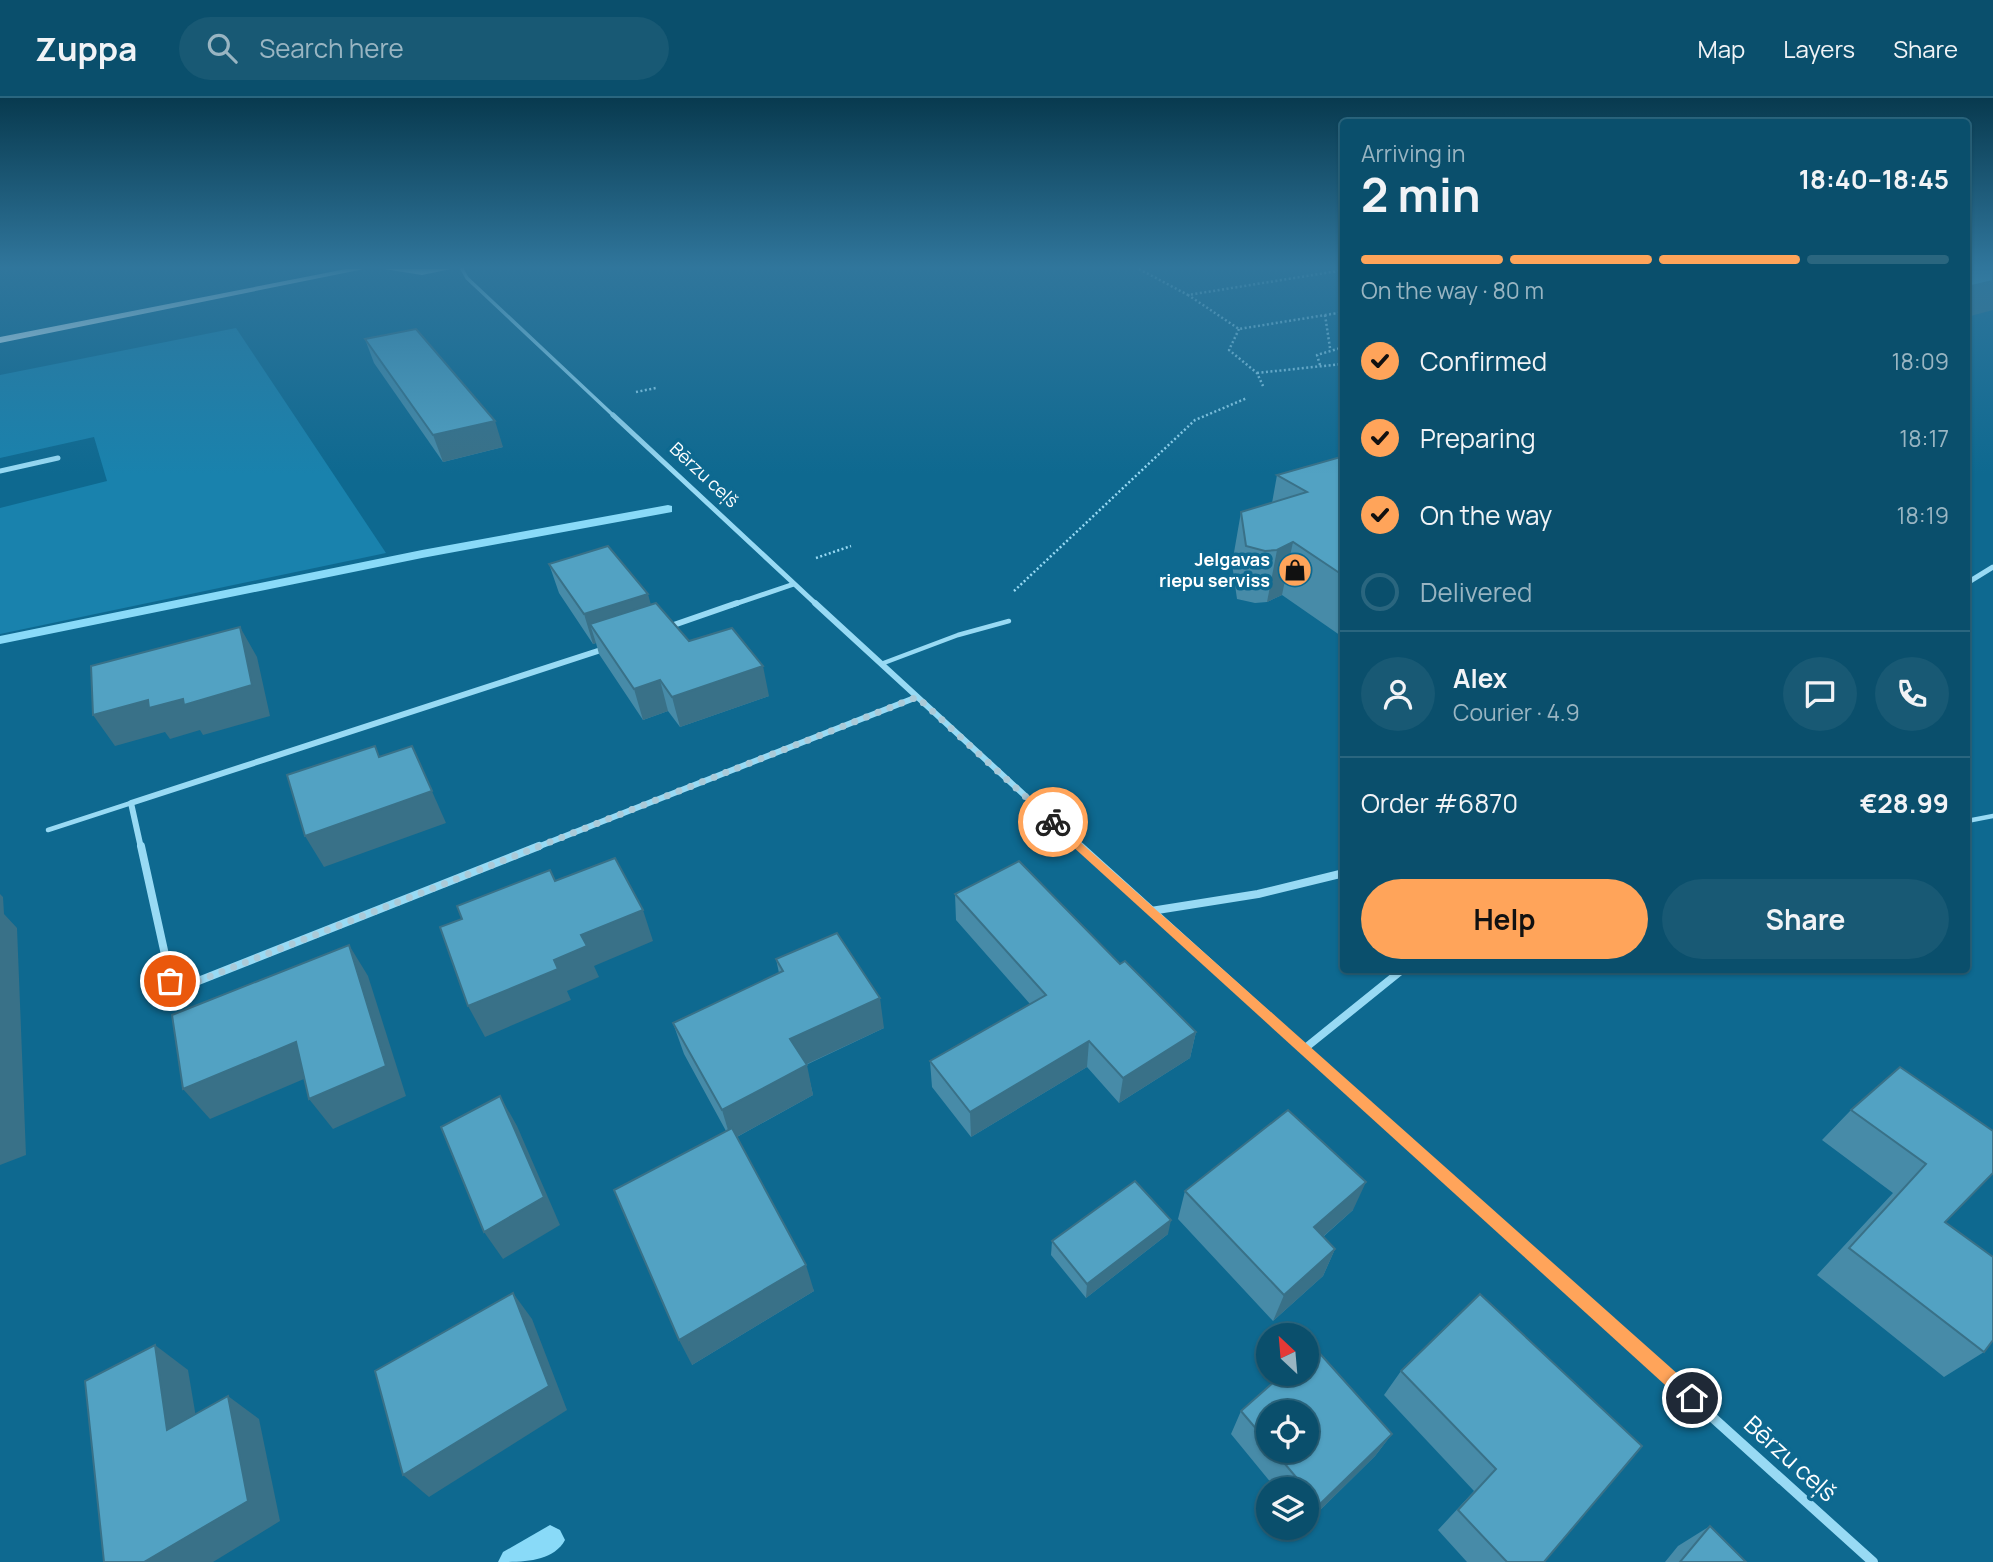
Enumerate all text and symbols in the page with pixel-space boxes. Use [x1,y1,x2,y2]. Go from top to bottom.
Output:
search box [179,17,669,80]
text: Zuppa [35,26,137,71]
icon: search [203,29,241,67]
text: Search here [259,30,404,66]
text: Map [1698,32,1745,65]
text: Layers [1783,32,1855,65]
text: Share [1893,32,1958,65]
text: Arriving in [1361,137,1466,169]
text: 18:40–18:45 [1799,161,1949,197]
text: 2 min [1361,163,1481,226]
text: On the way · 80 m [1361,274,1544,306]
icon: check [1361,342,1399,380]
text: Confirmed [1420,343,1547,379]
text: 18:09 [1892,345,1949,377]
icon: check [1361,419,1399,457]
text: Preparing [1420,420,1536,456]
text: 18:17 [1899,422,1949,454]
street label: Bērzu ceļš [665,436,744,512]
icon: check [1361,496,1399,534]
text: On the way [1420,497,1552,533]
text: 18:19 [1897,499,1949,531]
place label: Jelgavas riepu serviss [1159,547,1270,592]
shop icon: Jelgavas riepu serviss [1276,551,1314,589]
text: Delivered [1420,574,1532,610]
button: person [1361,657,1435,731]
button: chat [1783,657,1857,731]
button: phone [1875,657,1949,731]
text: Alex [1453,660,1507,696]
text: Courier · 4.9 [1453,696,1580,728]
text: Order #6870 [1361,785,1518,821]
text: €28.99 [1860,785,1949,821]
courier [1018,787,1088,857]
icon: bike [1034,803,1072,841]
button: Help [1361,879,1648,959]
button: Share [1662,879,1949,959]
pin [140,951,200,1011]
icon: bag [151,962,189,1000]
north arrow [1256,1323,1320,1386]
map controls [1256,1323,1319,1540]
pin [1662,1368,1722,1428]
icon: home [1673,1379,1711,1417]
button: locate [1256,1400,1319,1463]
street label: Bērzu ceļš [1737,1407,1845,1508]
button: layers [1256,1477,1319,1540]

